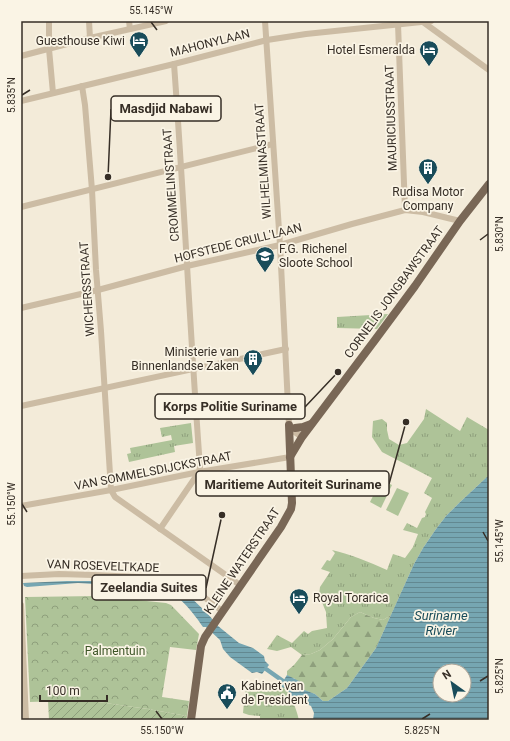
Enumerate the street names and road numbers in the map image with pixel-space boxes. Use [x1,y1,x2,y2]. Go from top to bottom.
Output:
street label: MAHONYLAAN [169,26,251,60]
street label: MAURICIUSSTRAAT [382,65,400,171]
street label: WILHELMINASTRAAT [252,103,274,219]
street label: CROMMELINSTRAAT [160,128,182,242]
street label: HOFSTEDE CRULL'LAAN [173,220,303,266]
street label: CORNELIS JONGBAWSTRAAT [341,223,447,361]
street label: WICHERSSTRAAT [77,241,97,337]
street label: VAN SOMMELSDIJCKSTRAAT [73,449,233,493]
street label: KLEINE WATERSTRAAT [201,505,283,617]
street label: VAN ROSEVELTKADE [46,557,160,575]

